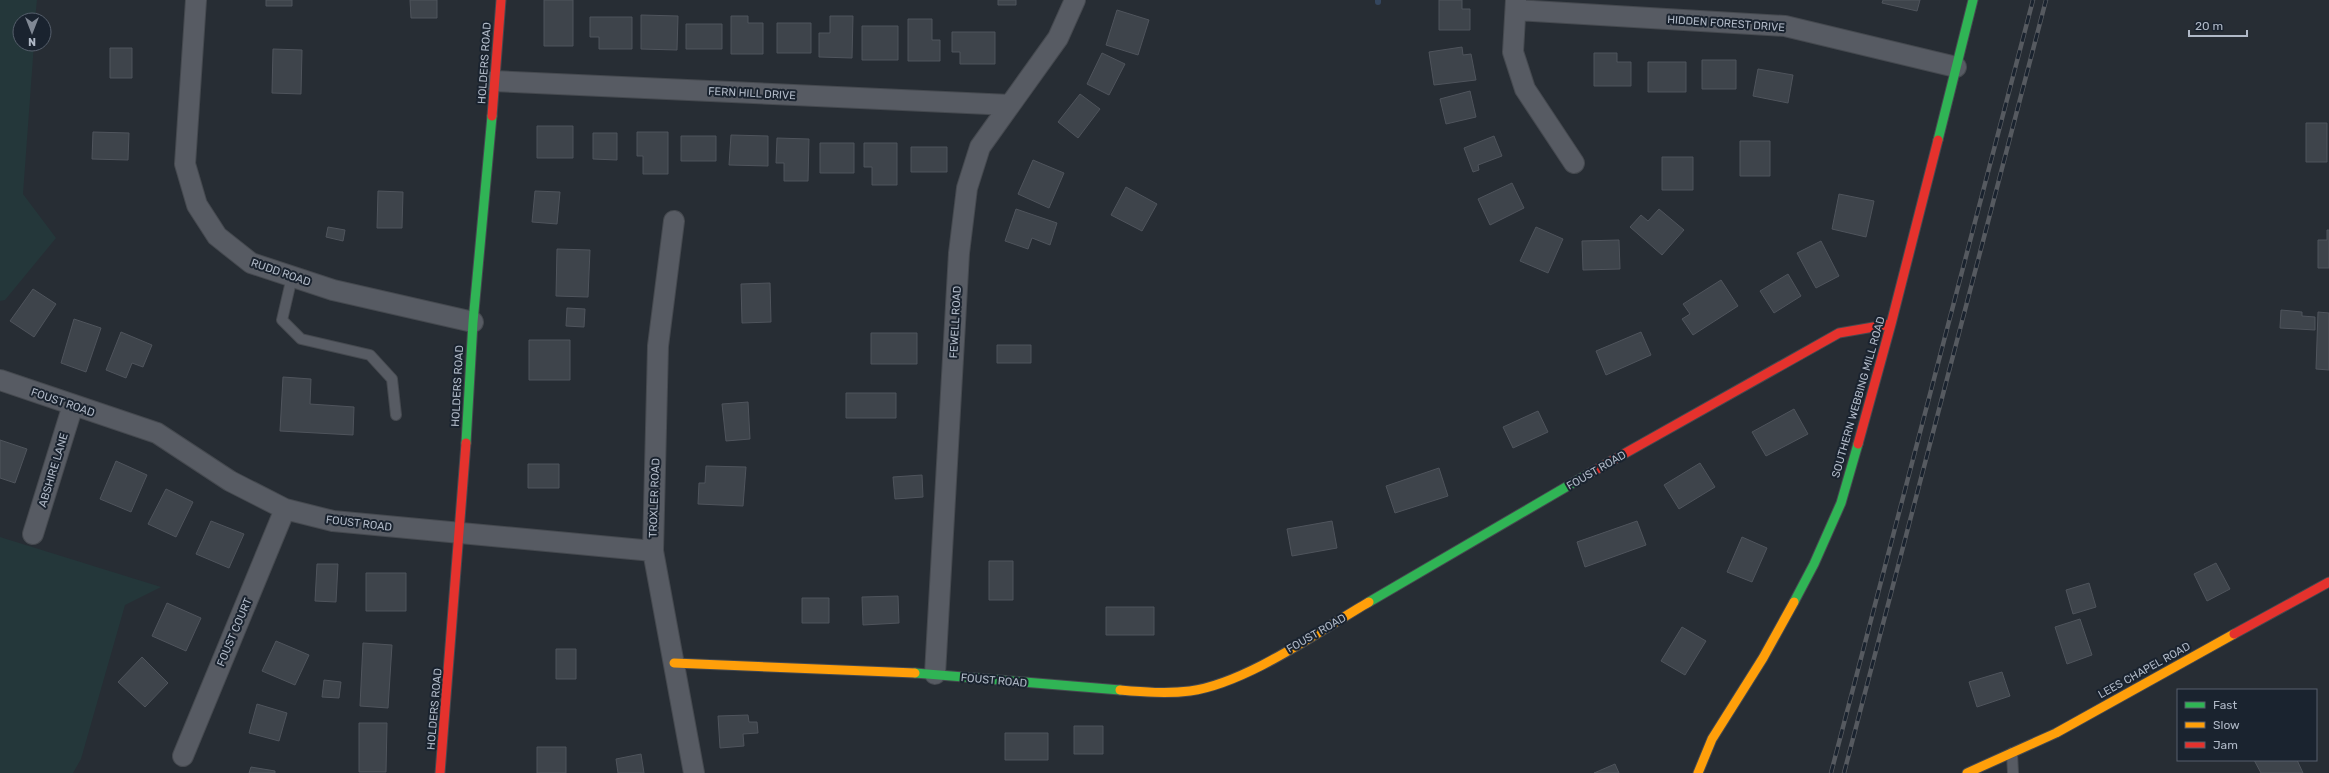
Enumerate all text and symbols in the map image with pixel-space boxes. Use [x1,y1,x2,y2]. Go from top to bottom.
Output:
north arrow [12,12,52,52]
scale bar [2189,12,2247,38]
street label: HIDDEN FOREST DRIVE [1667,13,1786,34]
text: 20 m [2195,19,2223,33]
street label: HOLDERS ROAD [475,22,494,104]
text: N [28,35,36,48]
street label: FERN HILL DRIVE [708,85,797,102]
street label: RUDD ROAD [249,256,312,289]
street label: FEWELL ROAD [947,285,964,359]
street label: SOUTHERN WEBBING MILL ROAD [1829,315,1888,479]
street label: HOLDERS ROAD [449,345,466,427]
street label: FOUST ROAD [29,385,96,419]
street label: ABSHIRE LANE [36,431,71,509]
street label: FOUST ROAD [1564,448,1628,493]
street label: TROXLER ROAD [647,458,662,538]
street label: FOUST ROAD [325,513,393,534]
street label: FOUST COURT [214,595,255,668]
street label: FOUST ROAD [1284,611,1348,656]
street label: LEES CHAPEL ROAD [2096,640,2193,701]
street label: HOLDERS ROAD [424,668,445,750]
street label: FOUST ROAD [960,671,1028,690]
legend [2177,689,2317,761]
text: Fast [2213,698,2237,712]
text: Slow [2213,718,2240,732]
text: Jam [2213,738,2238,752]

